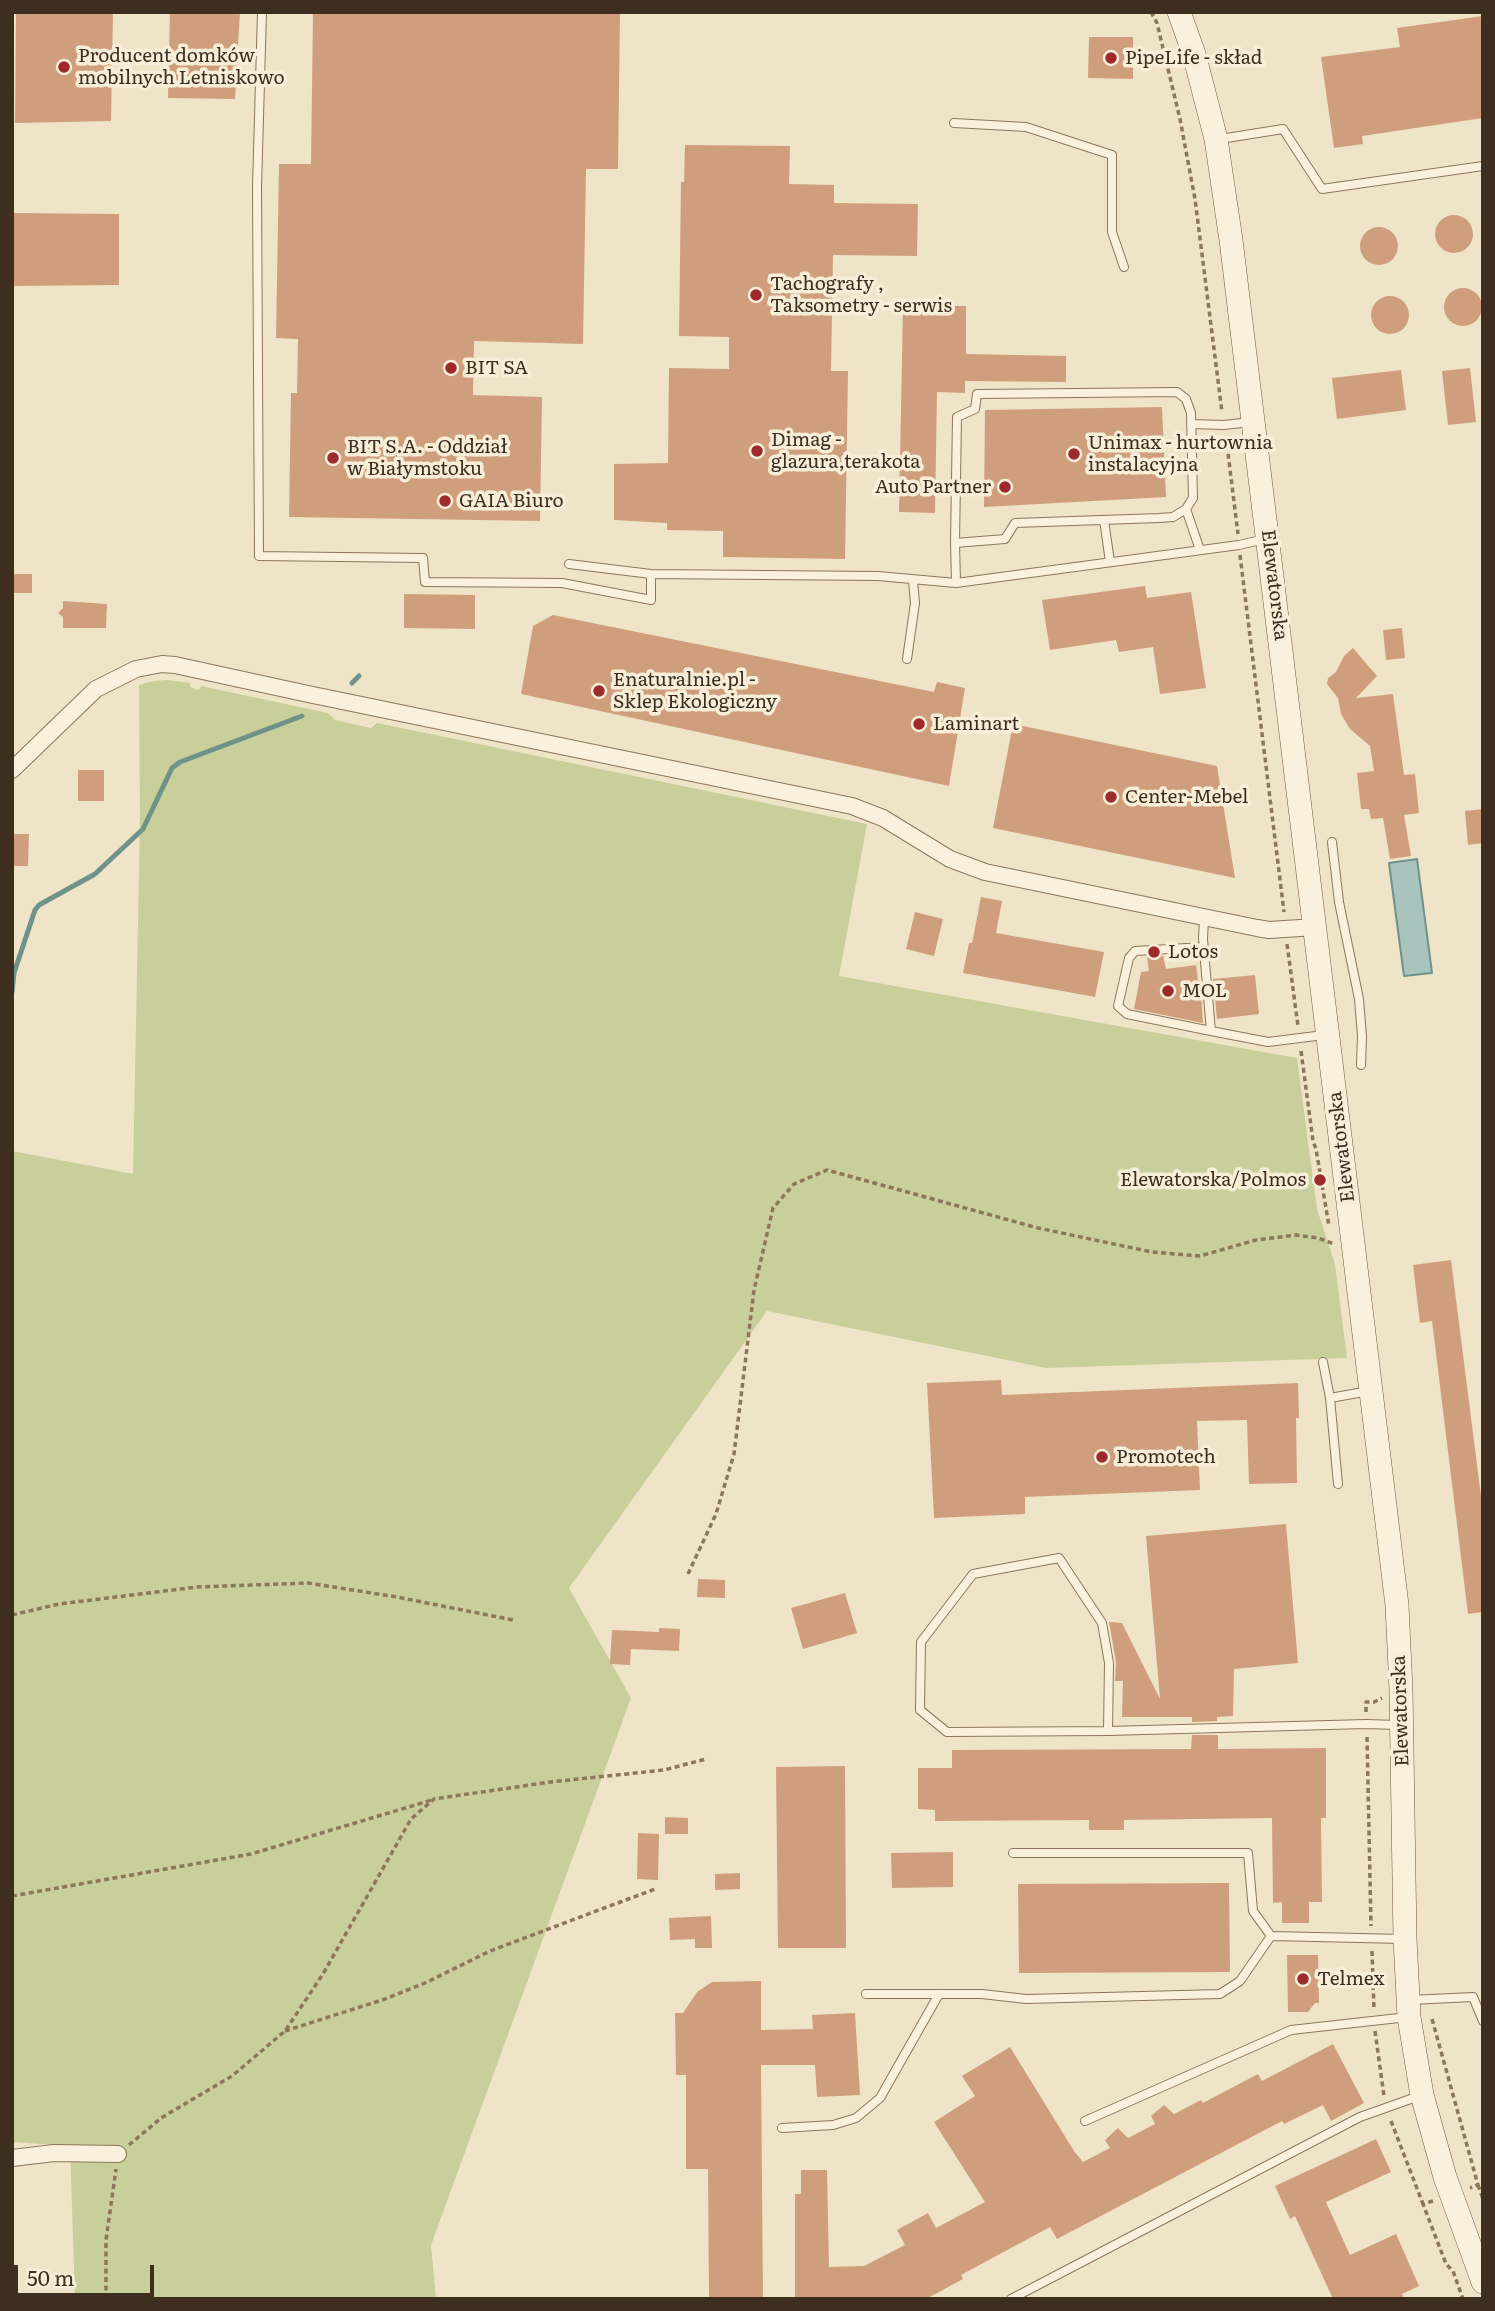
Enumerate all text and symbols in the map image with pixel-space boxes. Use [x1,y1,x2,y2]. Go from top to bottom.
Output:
place label: Producent domków mobilnych Letniskowo [78,45,285,89]
place label: PipeLife - skład [1125,47,1262,69]
marker: PipeLife - skład [1103,50,1119,66]
marker: Producent domków mobilnych Letniskowo [56,59,72,75]
place label: Tachografy , Taksometry - serwis [770,273,952,317]
marker: Tachografy , Taksometry - serwis [748,287,764,303]
place label: BIT SA [465,357,528,379]
marker: BIT SA [443,360,459,376]
place label: Dimag - glazura,terakota [771,429,920,473]
place label: Unimax - hurtownia instalacyjna [1088,432,1273,476]
place label: BIT S.A. - Oddział w Białymstoku [347,436,507,480]
marker: Dimag - glazura,terakota [749,443,765,459]
marker: Unimax - hurtownia instalacyjna [1066,446,1082,462]
marker: BIT S.A. - Oddział w Białymstoku [325,450,341,466]
place label: Auto Partner [875,476,991,498]
marker: Auto Partner [997,479,1013,495]
place label: GAIA Biuro [459,490,564,512]
marker: GAIA Biuro [437,493,453,509]
street label: Elewatorska [1256,528,1292,642]
place label: Enaturalnie.pl - Sklep Ekologiczny [613,669,777,713]
marker: Enaturalnie.pl - Sklep Ekologiczny [591,683,607,699]
place label: Laminart [933,713,1019,735]
marker: Laminart [911,716,927,732]
place label: Center-Mebel [1125,786,1248,808]
marker: Center-Mebel [1103,789,1119,805]
place label: Lotos [1168,941,1218,963]
marker: Lotos [1146,944,1162,960]
place label: MOL [1182,980,1227,1002]
marker: MOL [1160,983,1176,999]
street label: Elewatorska [1324,1090,1360,1204]
place label: Elewatorska/Polmos [1120,1169,1306,1191]
marker: Elewatorska/Polmos [1312,1172,1328,1188]
place label: Promotech [1116,1446,1216,1468]
marker: Promotech [1094,1449,1110,1465]
street label: Elewatorska [1388,1655,1414,1767]
place label: Telmex [1317,1968,1384,1990]
marker: Telmex [1295,1971,1311,1987]
scale bar [18,2252,158,2296]
text: 50 m [27,2261,74,2292]

